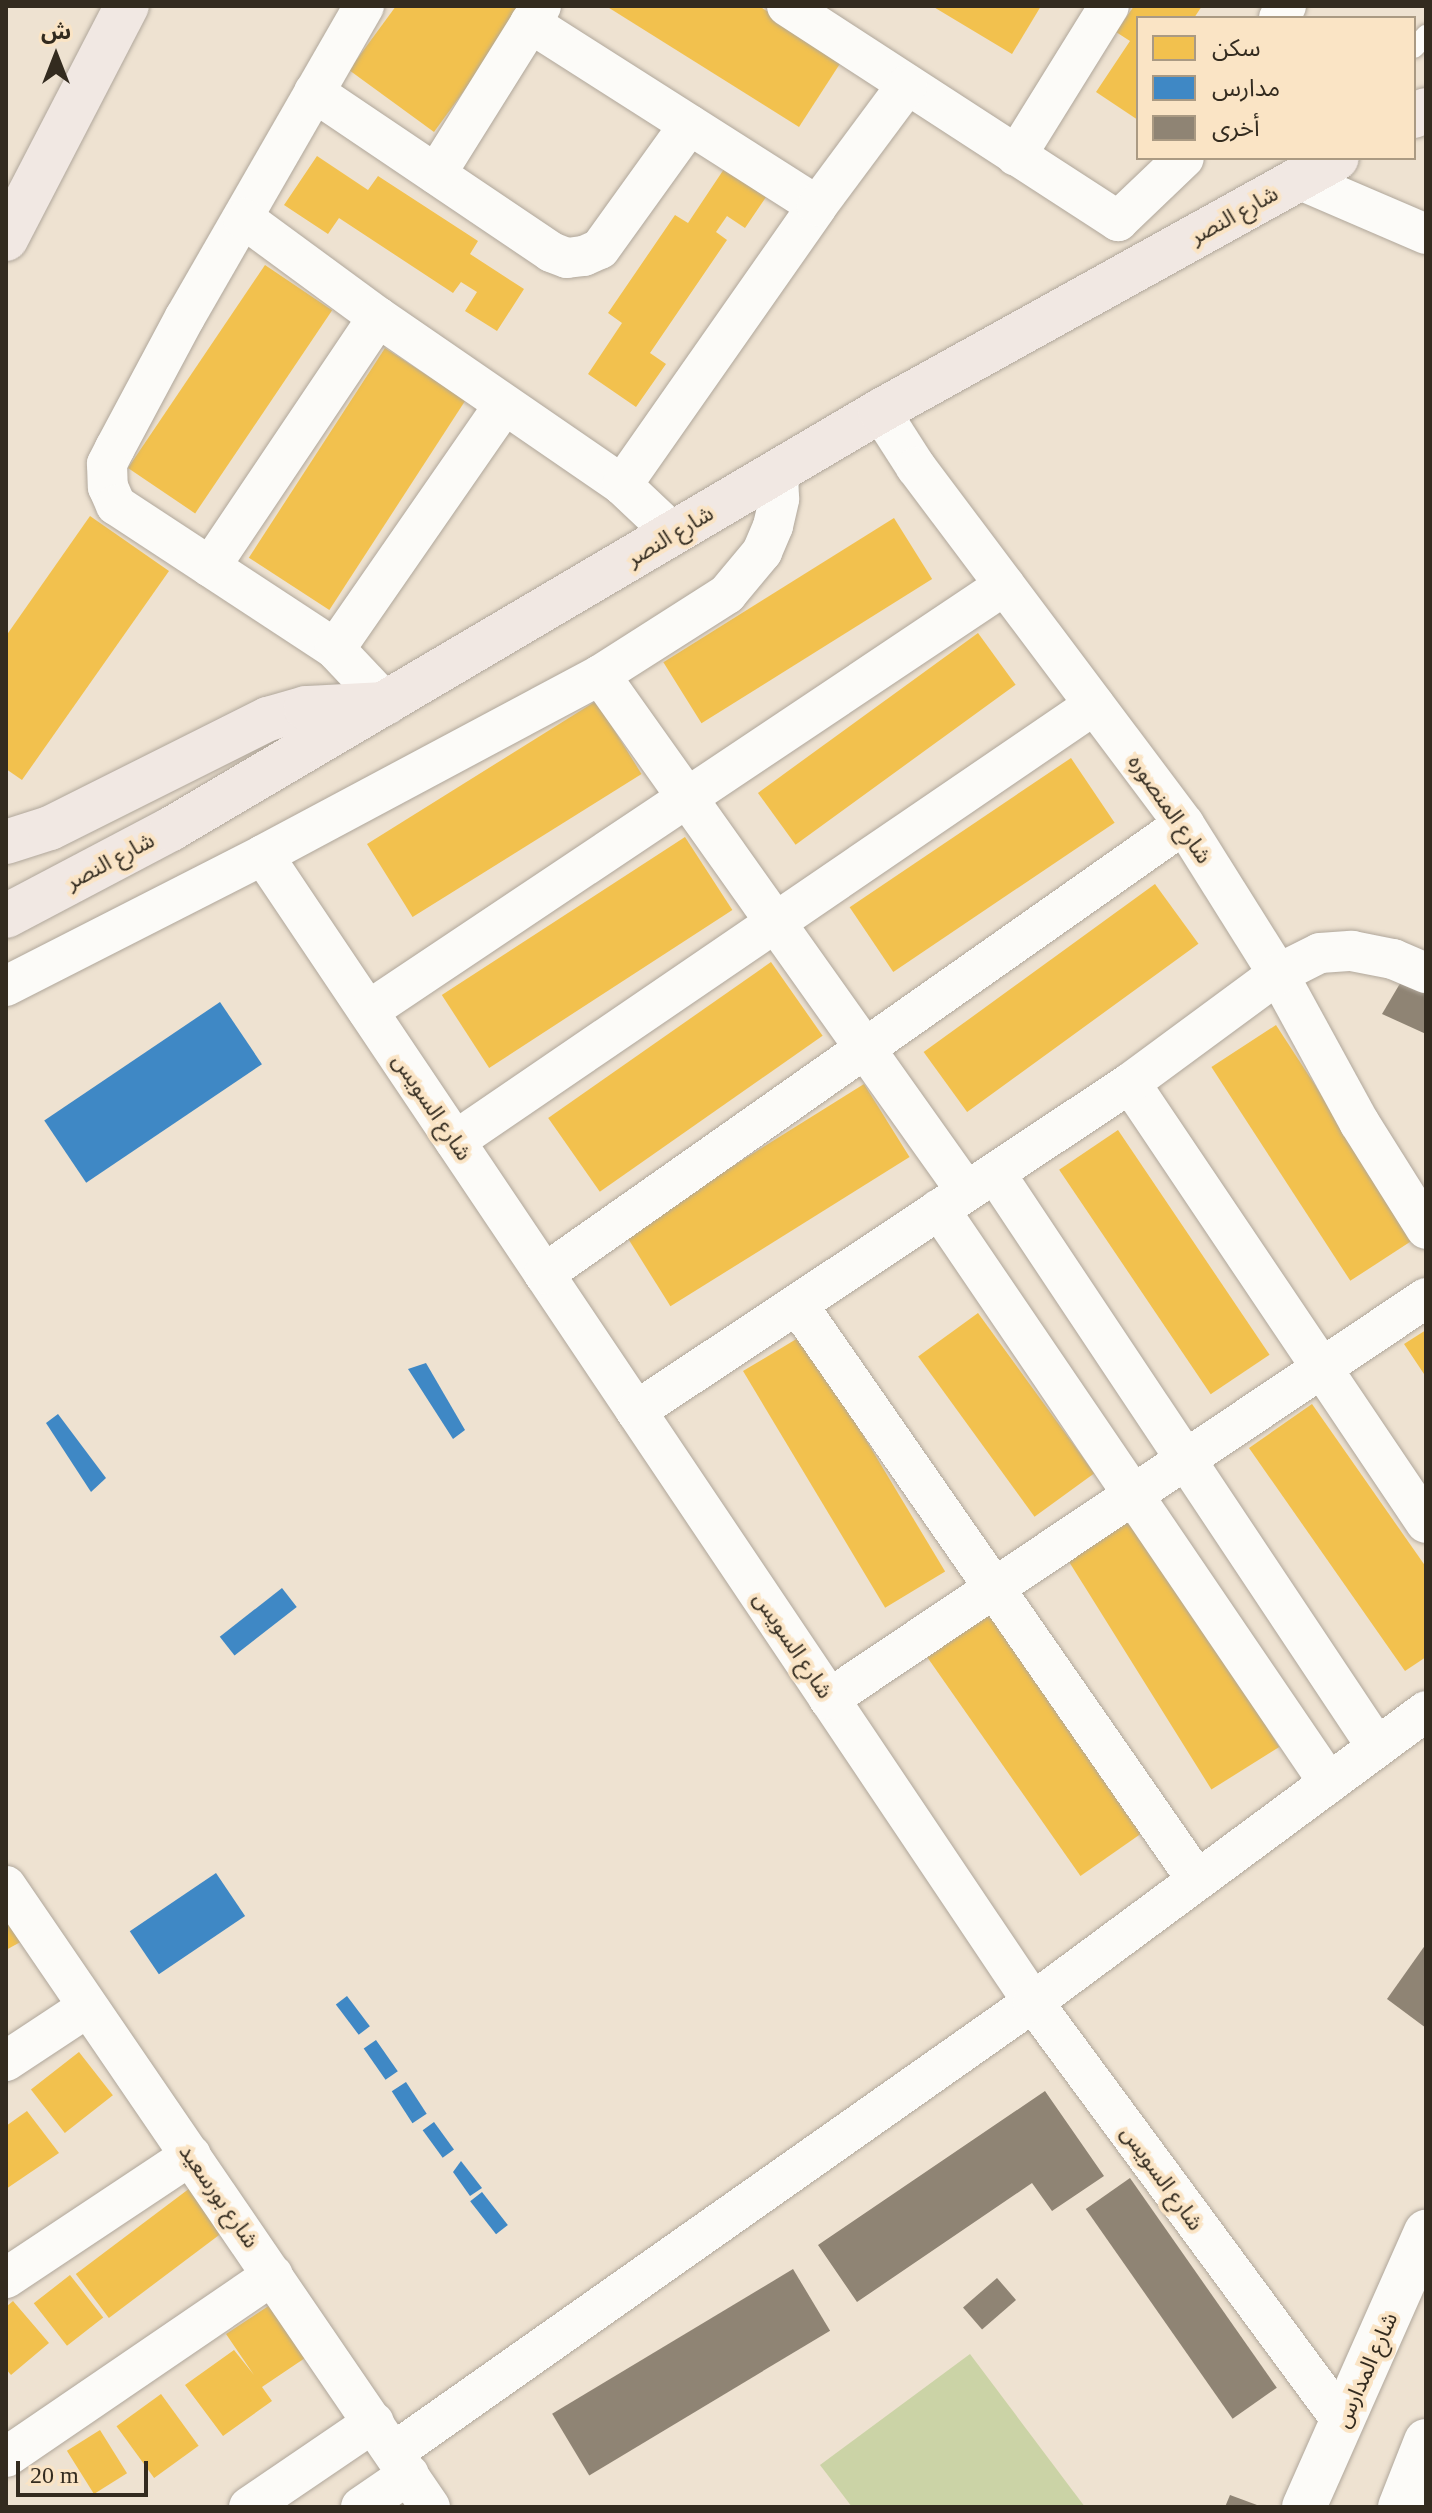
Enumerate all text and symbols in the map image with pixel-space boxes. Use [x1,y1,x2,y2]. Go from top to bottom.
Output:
north arrow [16,16,96,96]
legend [1136,16,1416,160]
text: ش [41,19,71,44]
text: سكن [1212,35,1261,61]
text: مدارس [1212,75,1280,101]
text: أخرى [1212,115,1260,141]
street label: شارع النصر [1185,180,1283,250]
street label: شارع النصر [622,500,718,572]
street label: شارع المنصوره [1123,749,1217,869]
street label: شارع النصر [61,827,159,895]
street label: شارع السويس [387,1049,477,1165]
street label: شارع السويس [748,1587,838,1703]
street label: شارع السويس [1115,2121,1209,2235]
street label: شارع بورسعيد [174,2139,264,2253]
street label: شارع المدارس [1329,2308,1403,2432]
scale bar [20,2445,152,2495]
text: 20 m [30,2462,79,2488]

